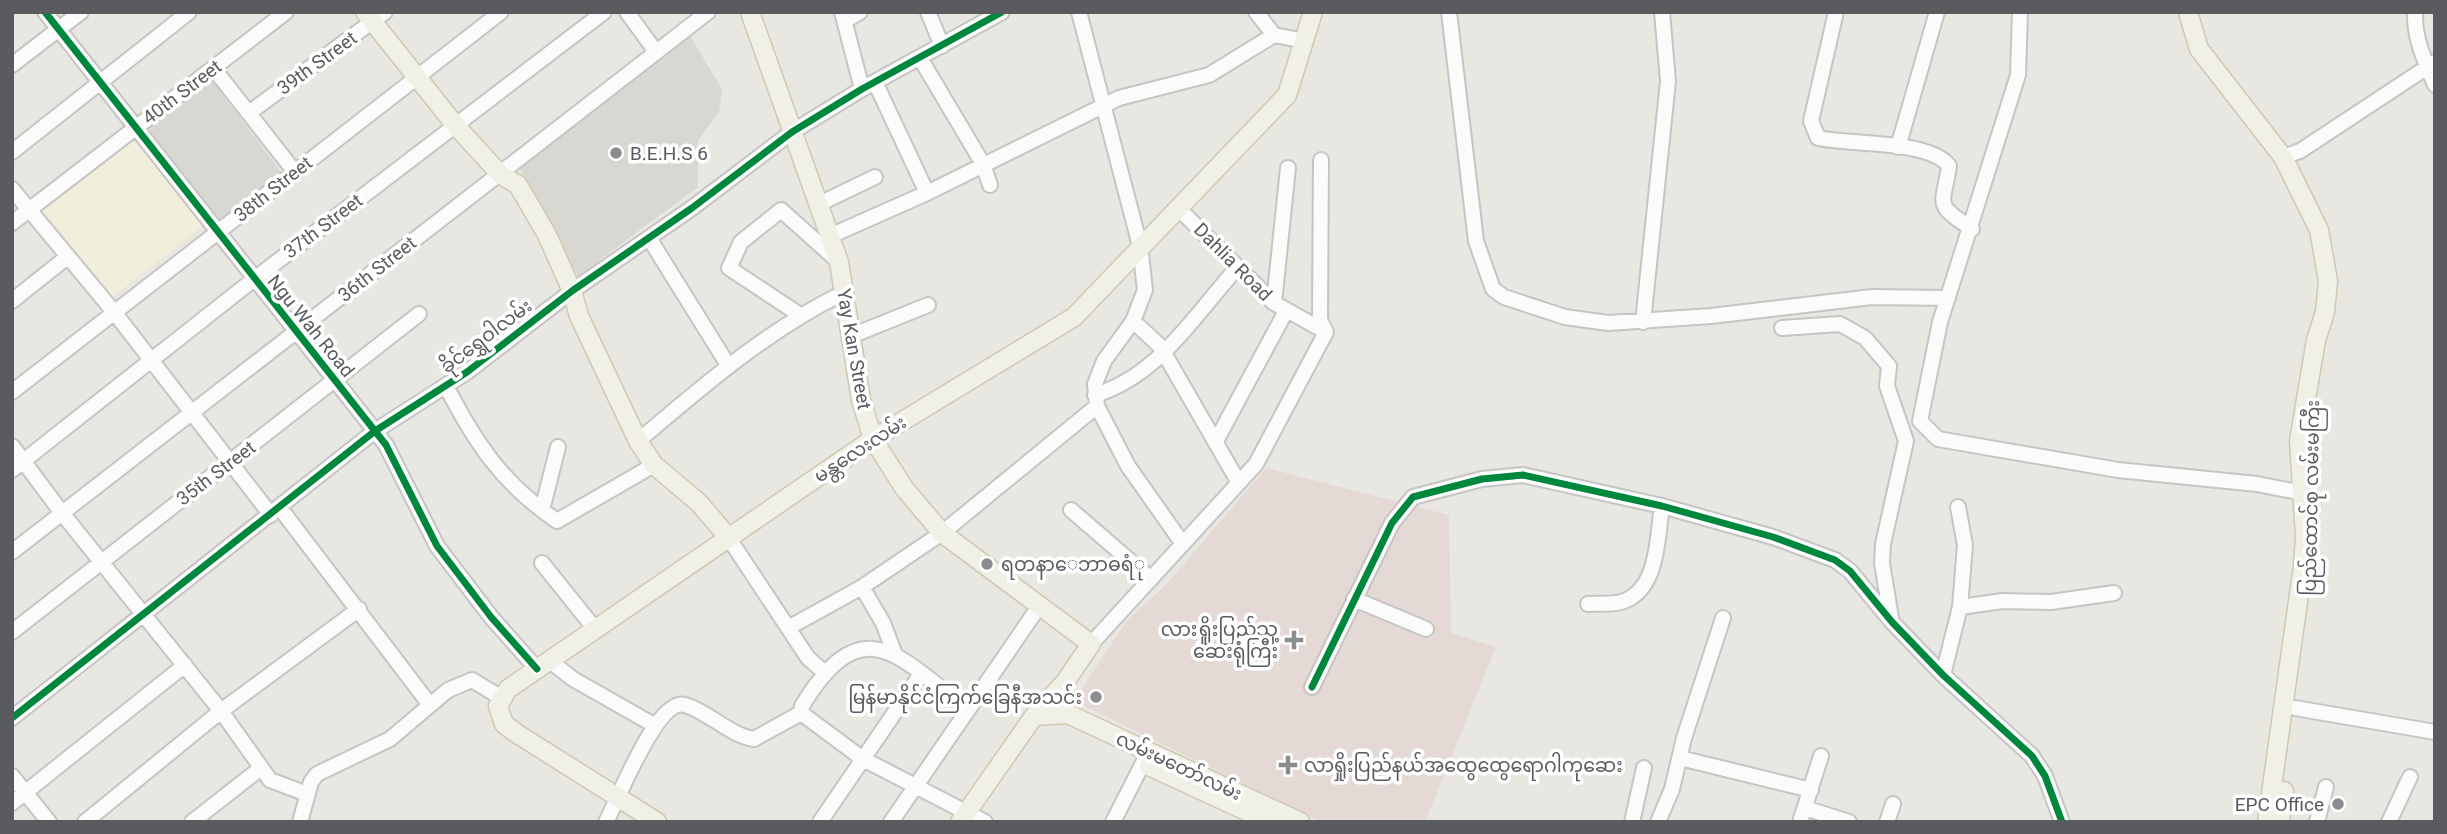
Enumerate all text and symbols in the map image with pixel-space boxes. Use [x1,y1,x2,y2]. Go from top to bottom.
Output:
street label: 39th Street [273,26,361,100]
street label: 40th Street [138,55,226,129]
place label: B.E.H.S 6 [630,142,708,165]
marker: B.E.H.S 6 [608,145,624,161]
street label: 38th Street [229,151,317,227]
street label: 37th Street [279,189,367,263]
street label: Dahlia Road [1189,218,1277,306]
street label: 36th Street [333,231,421,307]
street label: Ngu Wah Road [263,270,359,382]
street label: Yay Kan Street [832,287,876,411]
street label: ခိုင်ရွှေဝါလမ်း [434,292,539,382]
street label: ပြည်ထောင်စု လမ်းမကြီး [2295,400,2329,596]
street label: မန္တလေးလမ်း [808,408,913,491]
street label: 35th Street [172,436,260,510]
place label: ရတနာေဘာဓရံု [1001,553,1145,581]
marker: ရတနာေဘာဓရံု [979,556,995,572]
place label: လားရှိုးပြည်သူ့ ဆေးရုံကြီး [1161,615,1280,668]
marker: လားရှိုးပြည်သူ့ ဆေးရုံကြီး [1284,630,1304,650]
place label: မြန်မာနိုင်ငံကြက်ခြေနီအသင်း [848,683,1082,714]
marker: မြန်မာနိုင်ငံကြက်ခြေနီအသင်း [1088,689,1104,705]
street label: လမ်းမတော်လမ်း [1112,724,1247,805]
place label: လာရှိုးပြည်နယ်အထွေထွေရောဂါကုဆေး [1304,751,1623,782]
marker: လာရှိုးပြည်နယ်အထွေထွေရောဂါကုဆေး [1278,755,1298,775]
place label: EPC Office [2235,793,2324,816]
marker: EPC Office [2330,796,2346,812]

